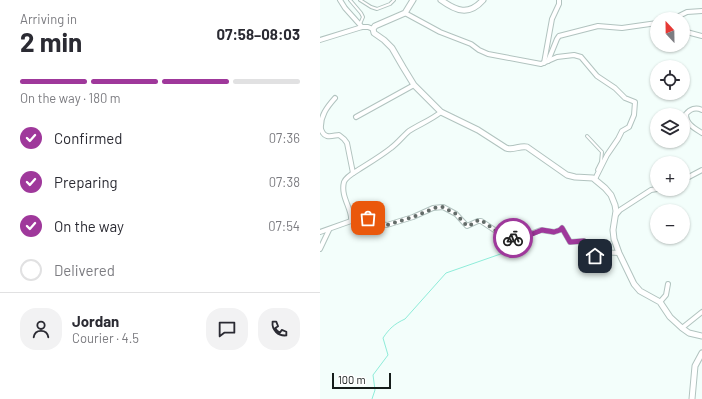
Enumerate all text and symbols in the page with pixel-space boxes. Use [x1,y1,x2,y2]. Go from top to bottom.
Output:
text: Arriving in [20,11,77,27]
north arrow [650,12,690,52]
map controls [650,12,690,244]
text: 07:58–08:03 [216,25,300,43]
text: 2 min [20,26,82,57]
button: locate [650,60,690,100]
text: On the way · 180 m [20,90,121,106]
button: layers [650,108,690,148]
icon: check [20,127,42,149]
text: Confirmed [54,129,122,147]
text: 07:36 [269,130,300,146]
button: + [650,156,690,196]
icon: check [20,171,42,193]
text: Preparing [54,173,118,191]
text: 07:38 [269,174,300,190]
pin [351,201,385,235]
button: − [650,204,690,244]
icon: bag [357,207,379,229]
icon: check [20,215,42,237]
text: On the way [54,217,124,235]
text: 07:54 [268,218,300,234]
courier [493,218,533,258]
icon: bike [502,227,524,249]
pin [578,239,612,273]
icon: home [584,245,606,267]
text: Delivered [54,261,115,279]
button: person [20,308,62,350]
button: chat [206,308,248,350]
button: phone [258,308,300,350]
text: Jordan [72,312,119,330]
text: Courier · 4.5 [72,330,139,346]
scale bar [332,371,391,390]
text: 100 m [338,373,366,386]

